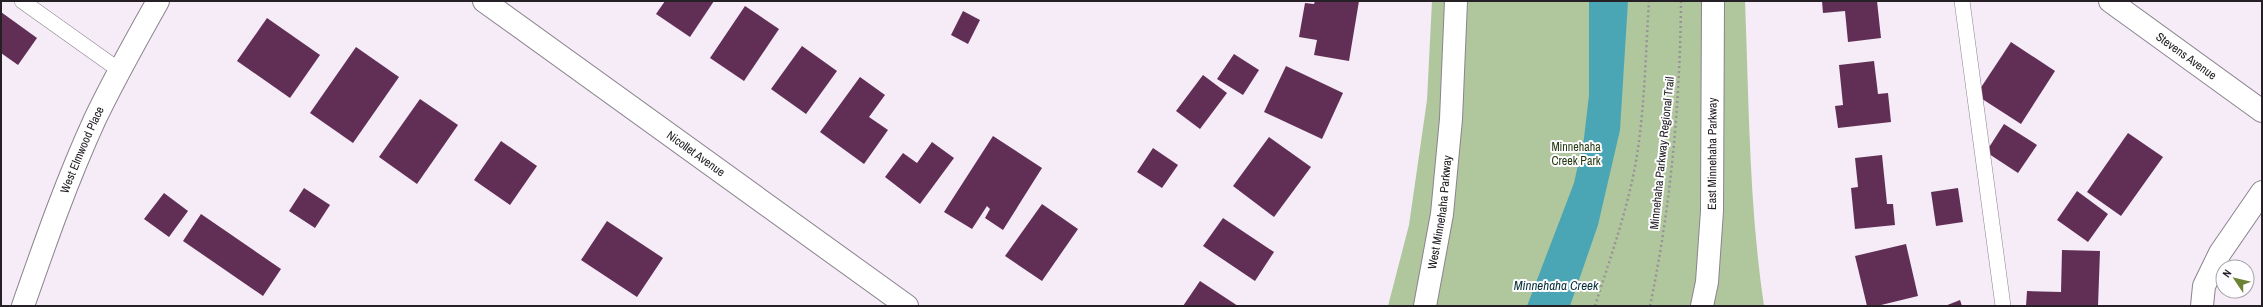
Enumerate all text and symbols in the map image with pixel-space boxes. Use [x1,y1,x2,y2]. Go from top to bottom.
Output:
street label: Stevens Avenue [2153,29,2220,83]
street label: Minnehaha Parkway Regional Trail [1646,76,1678,230]
street label: East Minnehaha Parkway [1704,97,1721,210]
street label: West Elmwood Place [57,104,108,196]
street label: Nicollet Avenue [663,127,728,180]
park label: Minnehaha Creek Park [1551,139,1601,169]
street label: West Minnehaha Parkway [1424,155,1456,271]
north arrow [2215,259,2255,299]
text: N [2219,267,2234,280]
water label: Minnehaha Creek [1514,277,1599,294]

